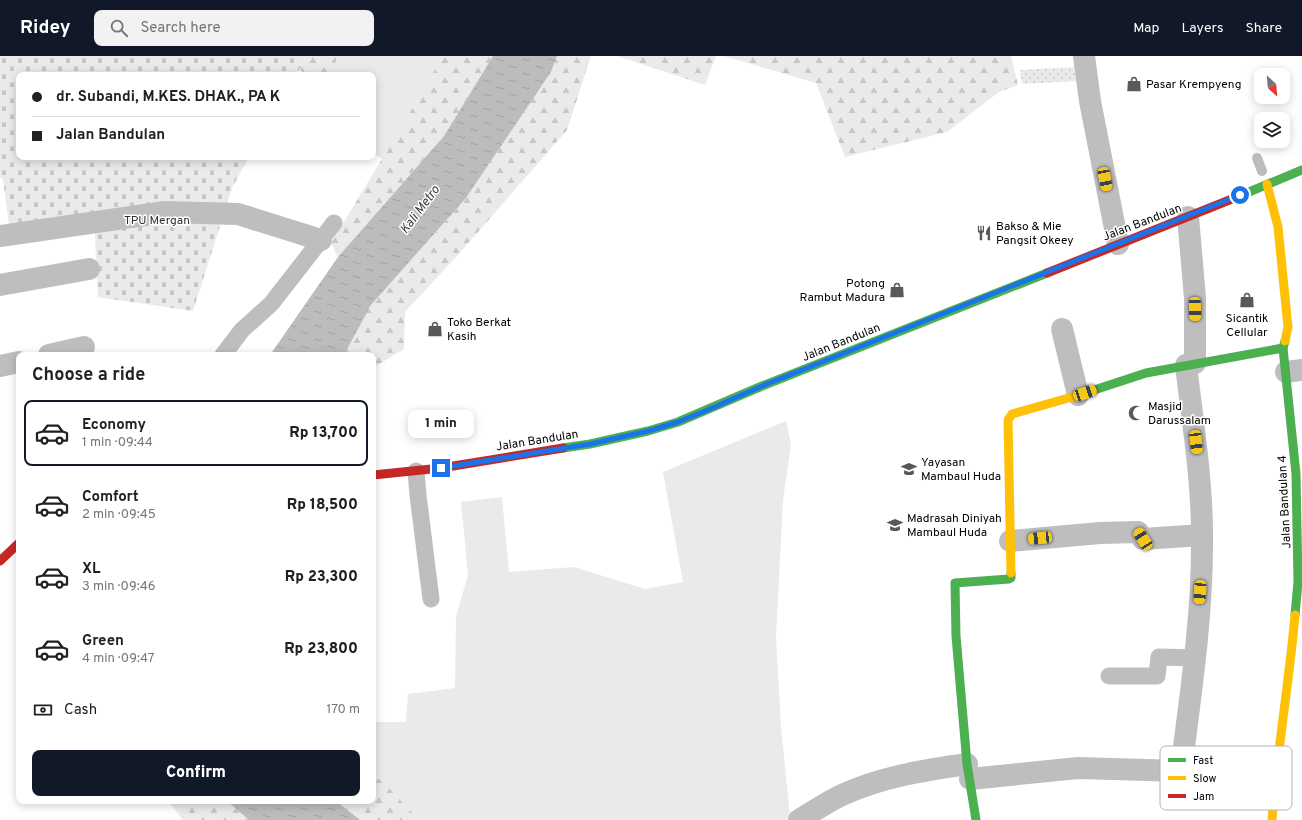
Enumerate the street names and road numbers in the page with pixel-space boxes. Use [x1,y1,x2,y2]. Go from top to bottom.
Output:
street label: Jalan Bandulan [1101,201,1184,245]
street label: Jalan Bandulan [800,320,883,366]
street label: Jalan Bandulan [495,427,580,455]
street label: Jalan Bandulan 4 [1275,455,1295,549]

